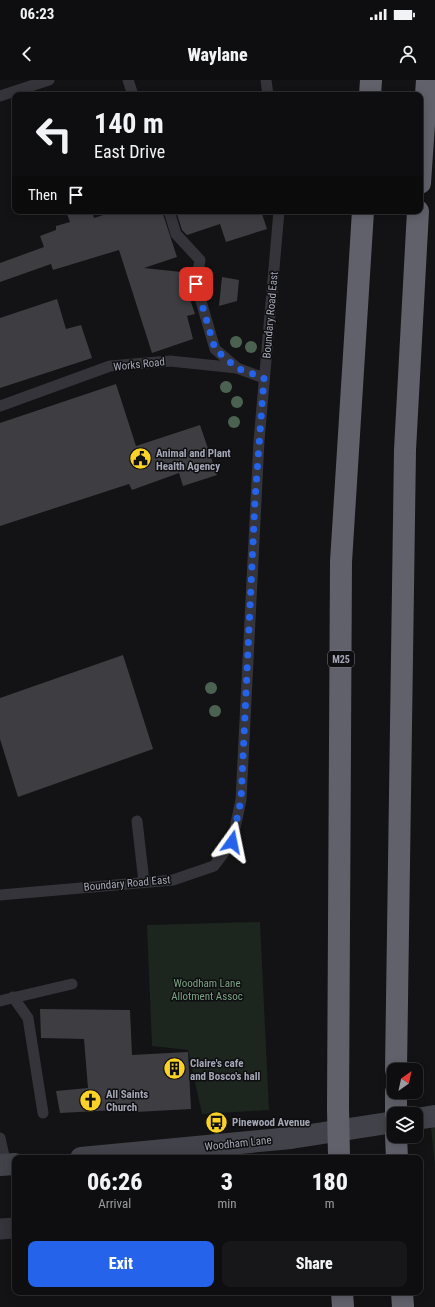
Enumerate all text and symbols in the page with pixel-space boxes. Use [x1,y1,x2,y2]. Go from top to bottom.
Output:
text: 06:23 [20,5,54,23]
icon: back [16,43,38,65]
icon: person [397,43,419,65]
text: Waylane [187,44,248,65]
text: 140 m [94,107,164,140]
icon: left [28,108,80,160]
text: East Drive [94,141,165,162]
icon: arrive [65,184,87,206]
text: Then [28,186,57,204]
pin [179,267,213,301]
street label: Boundary Road East [260,271,281,359]
icon: arrive [185,273,207,295]
street label: Works Road [113,355,165,374]
public building icon: Animal and Plant Health Agency [127,446,153,472]
place label: Animal and Plant Health Agency [156,447,231,473]
road number: M25 [328,651,354,667]
position arrow [211,821,253,863]
street label: Boundary Road East [83,873,171,894]
park label: Woodham Lane Allotment Assoc [171,977,243,1003]
building icon: Claire's cafe and Bosco's hall [162,1056,188,1082]
place label: Claire's cafe and Bosco's hall [190,1057,260,1083]
north arrow [387,1063,423,1099]
map controls [387,1063,423,1143]
church icon: All Saints Church [78,1087,104,1113]
place label: All Saints Church [106,1088,148,1114]
button: layers [387,1107,423,1143]
bus stop icon: Pinewood Avenue [204,1109,230,1135]
place label: Pinewood Avenue [232,1116,310,1129]
street label: Woodham Lane [204,1134,272,1153]
text: 06:26 [87,1168,143,1196]
text: 3 [221,1168,233,1196]
text: 180 [311,1168,348,1196]
text: Arrival [98,1196,131,1211]
text: min [217,1196,237,1211]
text: m [325,1196,335,1211]
button: Exit [28,1241,214,1287]
button: Share [222,1241,407,1287]

